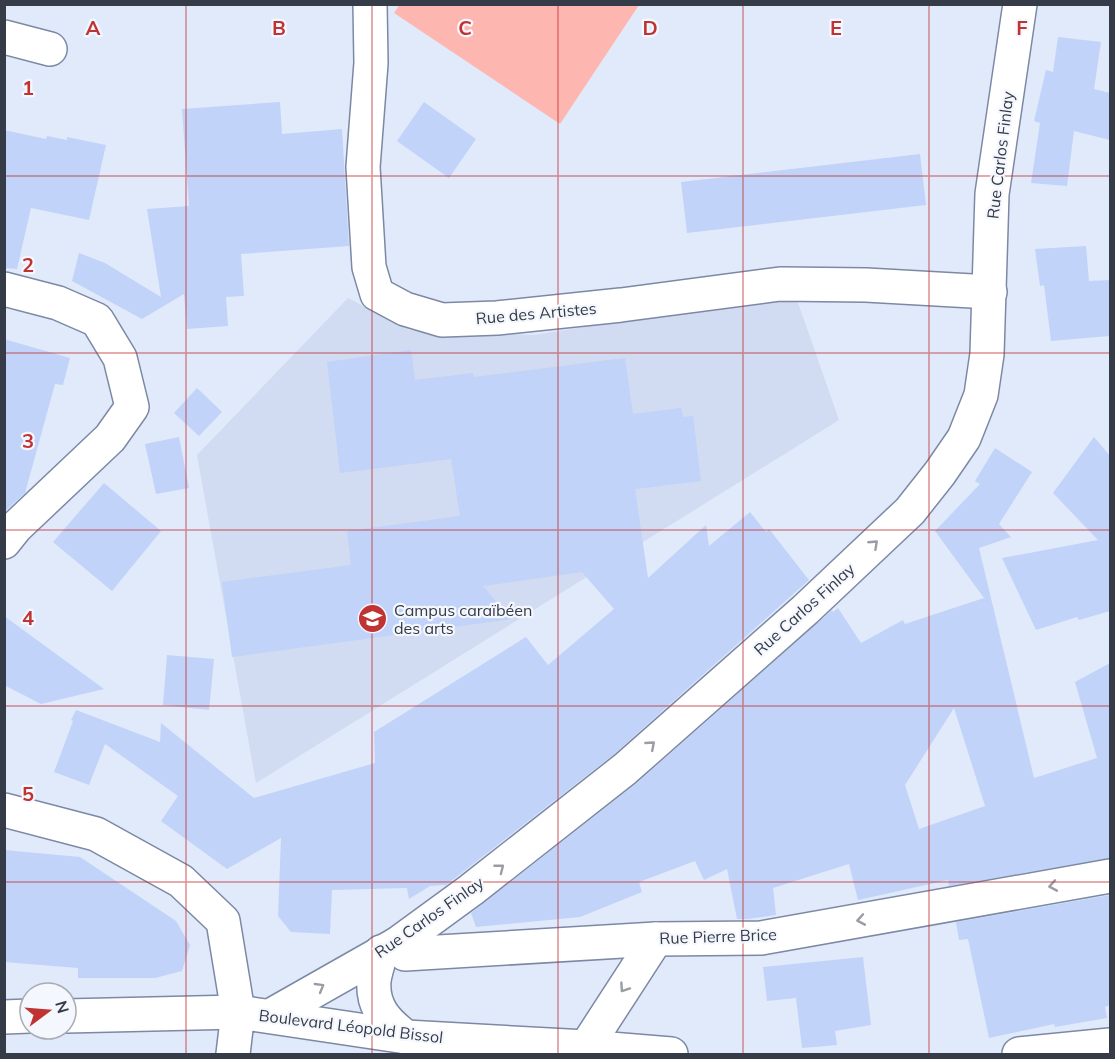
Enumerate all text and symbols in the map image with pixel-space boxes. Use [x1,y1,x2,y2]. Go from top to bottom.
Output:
text: A [86,15,101,40]
text: B [272,15,286,40]
text: C [458,15,472,40]
text: D [642,15,658,40]
text: E [830,15,842,40]
text: F [1016,15,1028,40]
text: 1 [22,75,34,100]
street label: Rue Carlos Finlay [982,90,1018,220]
text: 2 [22,252,34,277]
street label: Rue des Artistes [475,298,597,328]
text: 3 [22,428,34,453]
one-way arrow [867,541,878,552]
street label: Rue Carlos Finlay [750,558,859,659]
place label: Campus caraïbéen des arts [394,600,532,638]
school or university icon: Campus caraïbéen des arts [357,603,389,635]
text: 4 [22,605,34,630]
one-way arrow [645,741,655,752]
text: 5 [22,781,34,806]
one-way arrow [493,864,504,875]
street label: Rue Carlos Finlay [371,872,488,962]
one-way arrow [1048,879,1058,892]
one-way arrow [856,913,866,926]
street label: Rue Pierre Brice [659,924,777,948]
north arrow [18,981,78,1041]
one-way arrow [620,981,631,992]
one-way arrow [314,983,324,994]
text: N [51,998,74,1015]
street label: Boulevard Léopold Bissol [258,1005,444,1047]

